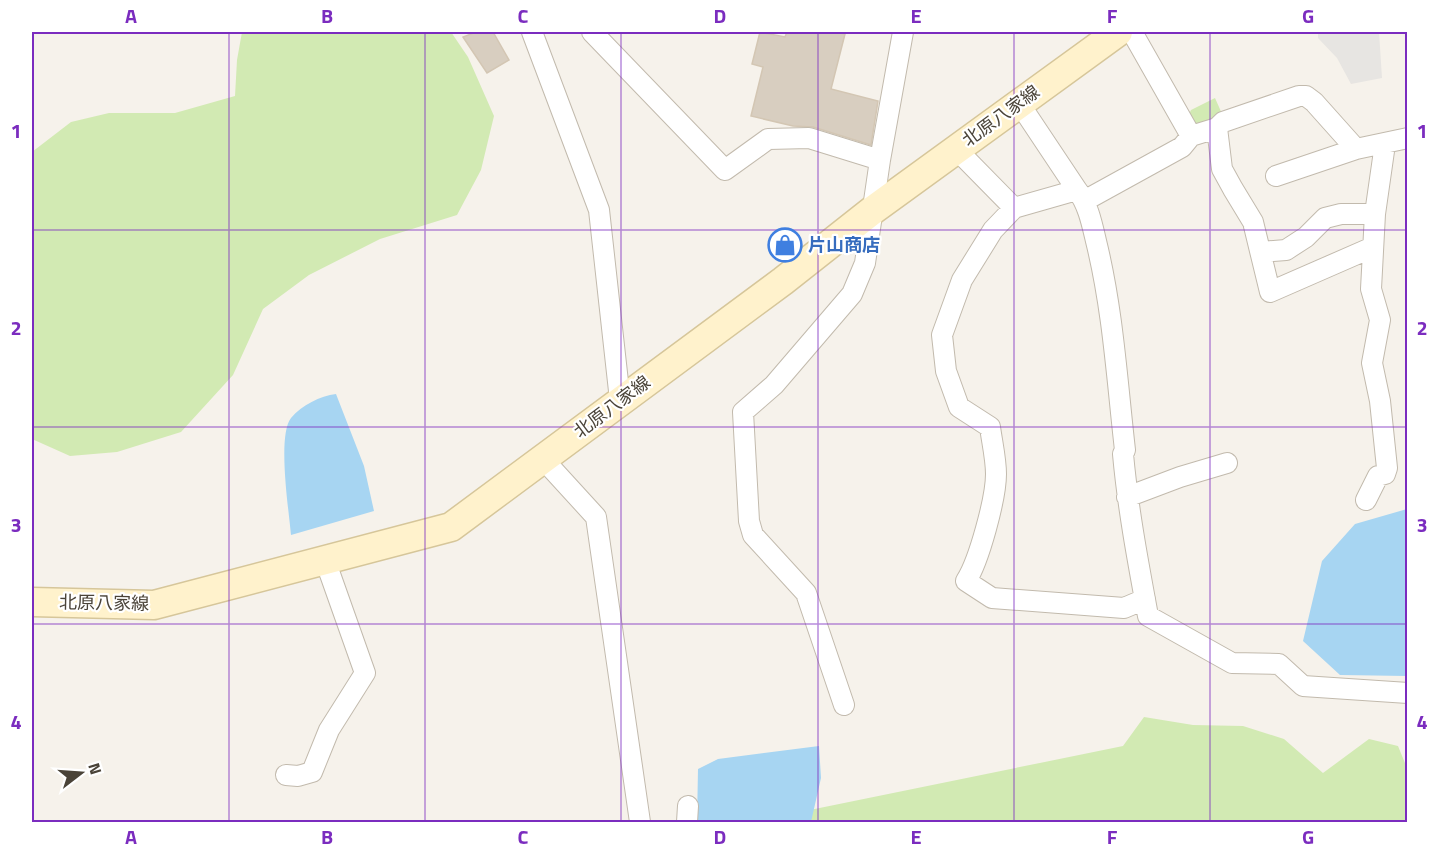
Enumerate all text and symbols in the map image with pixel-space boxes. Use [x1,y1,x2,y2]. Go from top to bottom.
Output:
text: A [125,0,137,31]
text: B [321,0,333,31]
text: C [518,0,529,31]
text: D [714,0,726,31]
text: E [910,0,922,31]
text: F [1107,0,1118,31]
text: G [1302,0,1314,31]
street label: 北原八家線 [956,78,1045,153]
text: 1 [10,115,22,146]
text: 1 [1416,115,1428,146]
shop icon: 片山商店 [767,227,803,263]
place label: 片山商店 [808,231,880,258]
text: 2 [10,312,22,343]
text: 2 [1416,312,1428,343]
street label: 北原八家線 [568,369,656,444]
text: 3 [10,509,22,540]
text: 3 [1416,509,1428,540]
street label: 北原八家線 [59,588,149,617]
text: 4 [10,706,22,737]
text: 4 [1416,706,1428,737]
north arrow [51,743,111,803]
text: N [82,760,108,777]
text: A [125,821,137,852]
text: B [321,821,333,852]
text: C [518,821,529,852]
text: D [714,821,726,852]
text: E [910,821,922,852]
text: F [1107,821,1118,852]
text: G [1302,821,1314,852]

